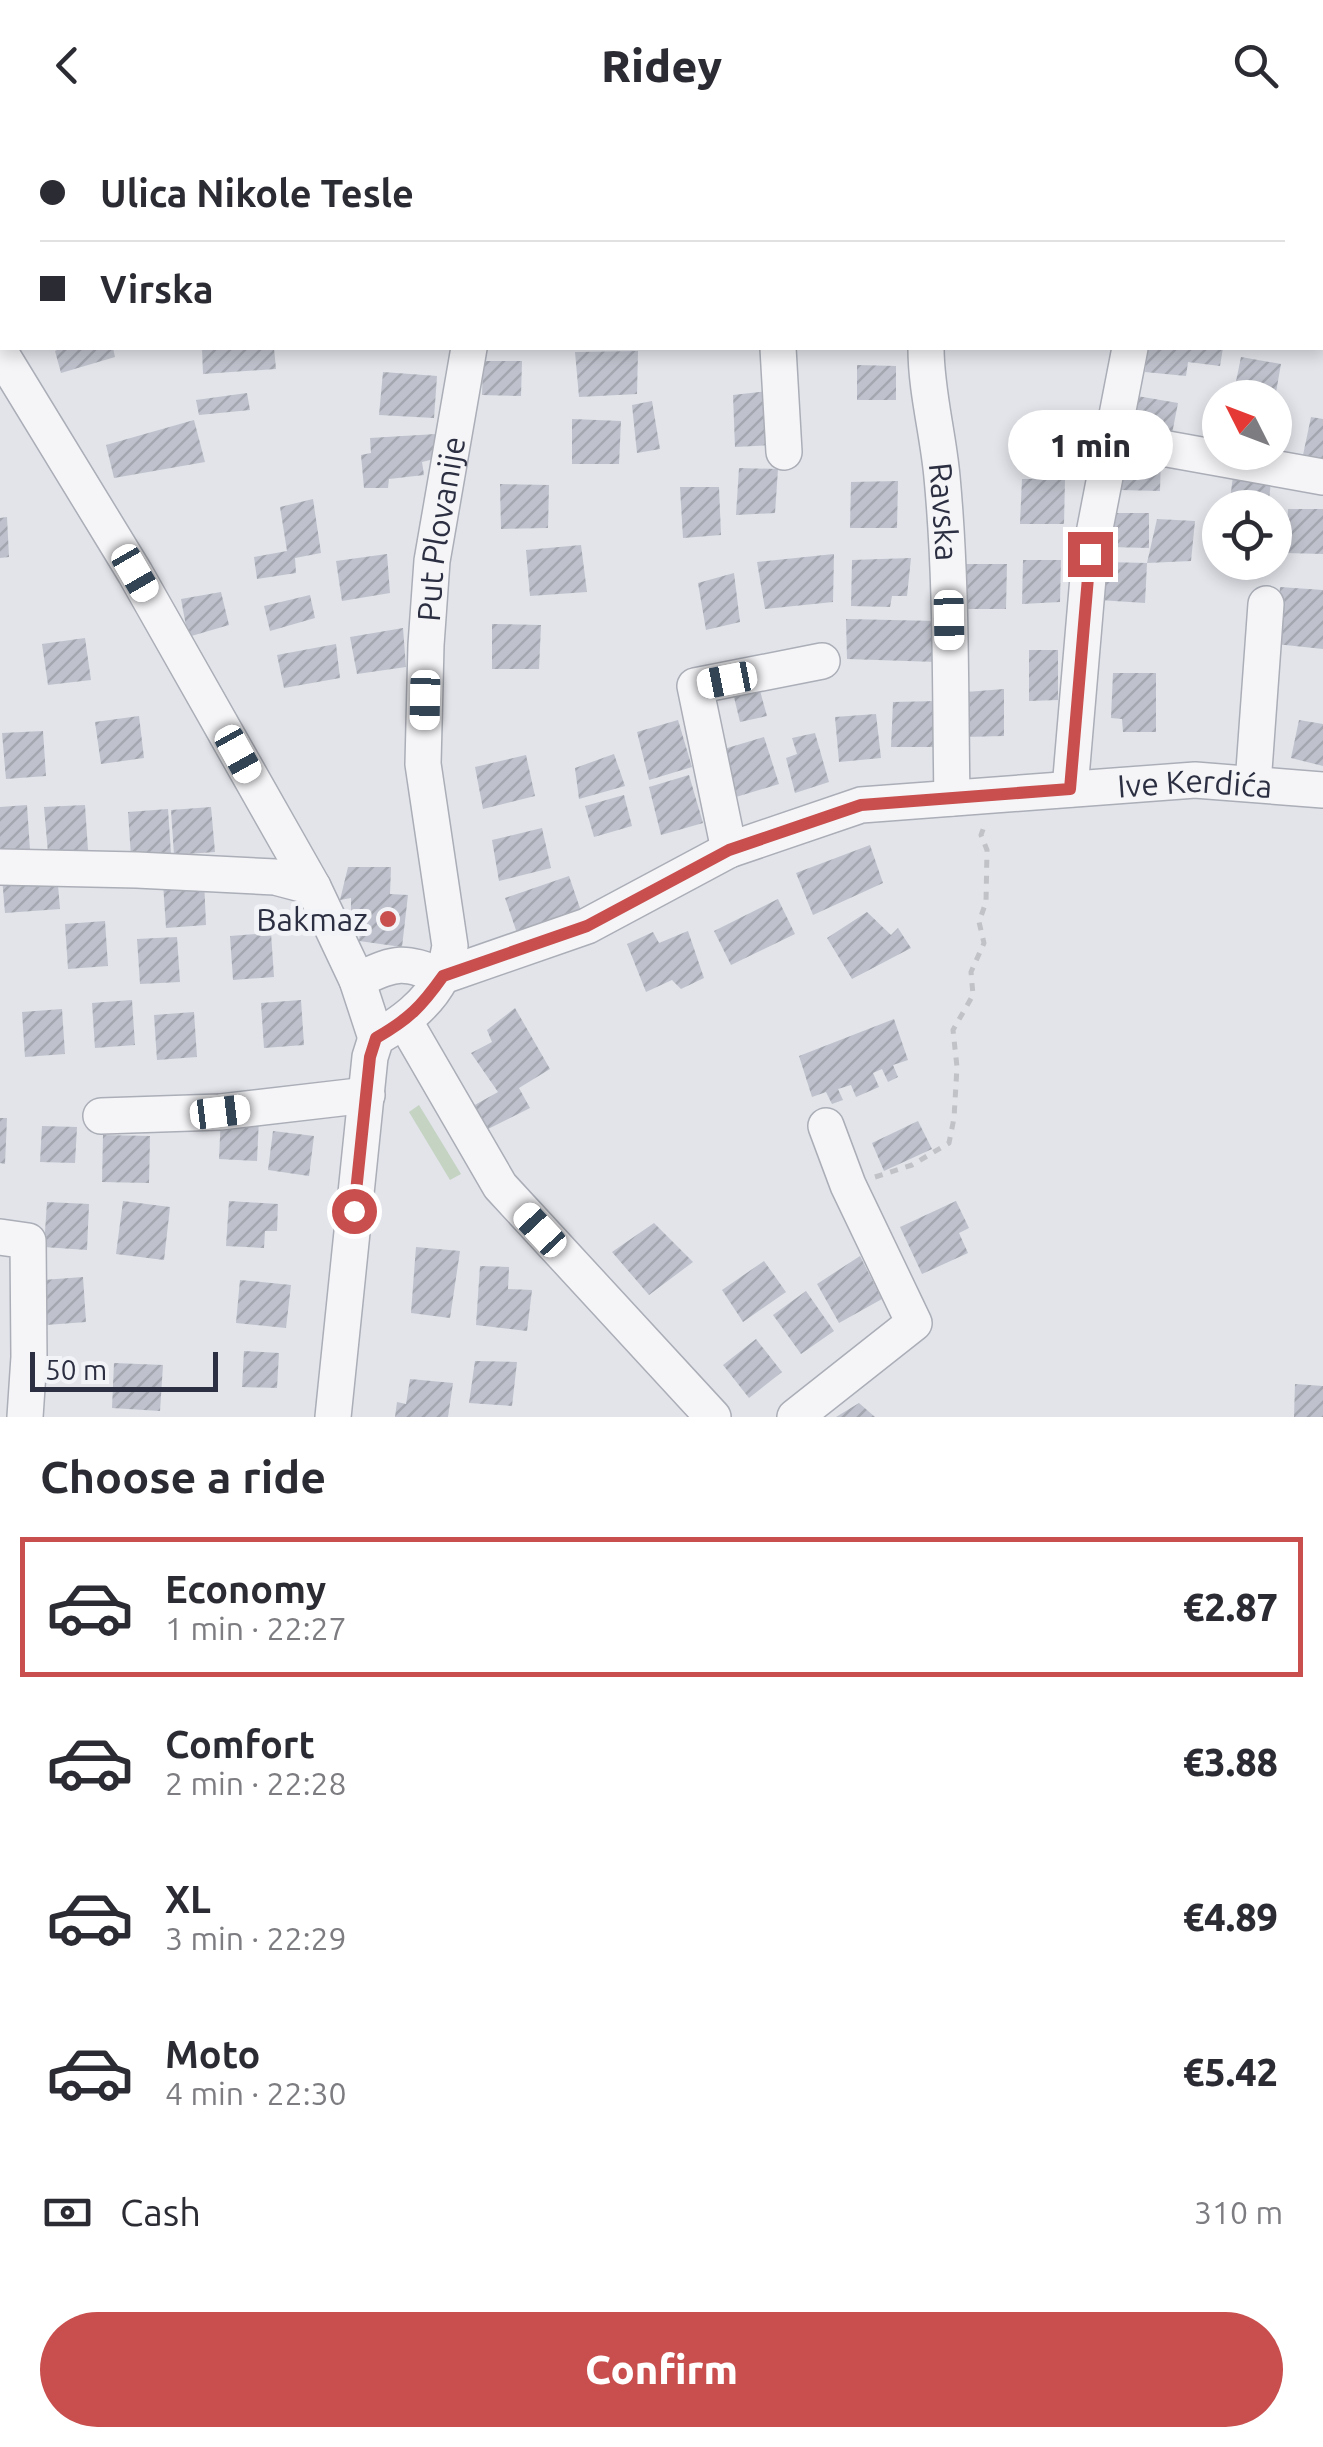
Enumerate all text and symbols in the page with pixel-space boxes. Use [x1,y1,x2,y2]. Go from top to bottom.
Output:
icon: back [40,38,95,93]
icon: search [1228,38,1283,93]
text: Ridey [601,40,722,91]
text: Ulica Nikole Tesle [100,172,414,214]
text: Virska [100,268,214,310]
north arrow [1202,380,1292,470]
map controls [1202,380,1292,580]
callout: 1 min [1008,409,1172,479]
text: 1 min [1050,427,1131,463]
street label: Put Plovanije [410,433,471,623]
street label: Ravska [923,461,966,562]
button: locate [1202,490,1292,580]
route end [1068,532,1113,577]
car [107,540,163,606]
car [933,590,965,650]
car [695,660,759,700]
car [409,670,441,730]
car [210,720,266,788]
street label: Ive Kerdića [1116,761,1274,804]
place label: Bakmaz [256,901,368,937]
marker: Bakmaz [377,908,399,930]
car [188,1093,252,1131]
route start [332,1189,377,1234]
car [509,1198,571,1262]
scale bar [30,1347,218,1392]
text: 50 m [45,1354,107,1385]
text: Choose a ride [40,1451,326,1502]
icon: car [45,1562,135,1652]
text: Economy [165,1568,326,1610]
text: €2.87 [1183,1586,1278,1628]
text: 1 min · 22:27 [165,1610,347,1646]
icon: car [45,1717,135,1807]
text: Comfort [165,1723,315,1765]
text: €3.88 [1183,1741,1278,1783]
text: 2 min · 22:28 [165,1765,347,1801]
icon: car [45,1872,135,1962]
text: XL [165,1878,211,1920]
text: €4.89 [1183,1896,1278,1938]
text: 3 min · 22:29 [165,1920,347,1956]
icon: car [45,2027,135,2117]
text: Moto [165,2033,260,2075]
text: €5.42 [1183,2051,1278,2093]
text: 4 min · 22:30 [165,2075,347,2111]
icon: cash [40,2185,95,2240]
text: Cash [120,2191,201,2233]
text: 310 m [1194,2194,1283,2230]
button: Confirm [40,2312,1283,2427]

